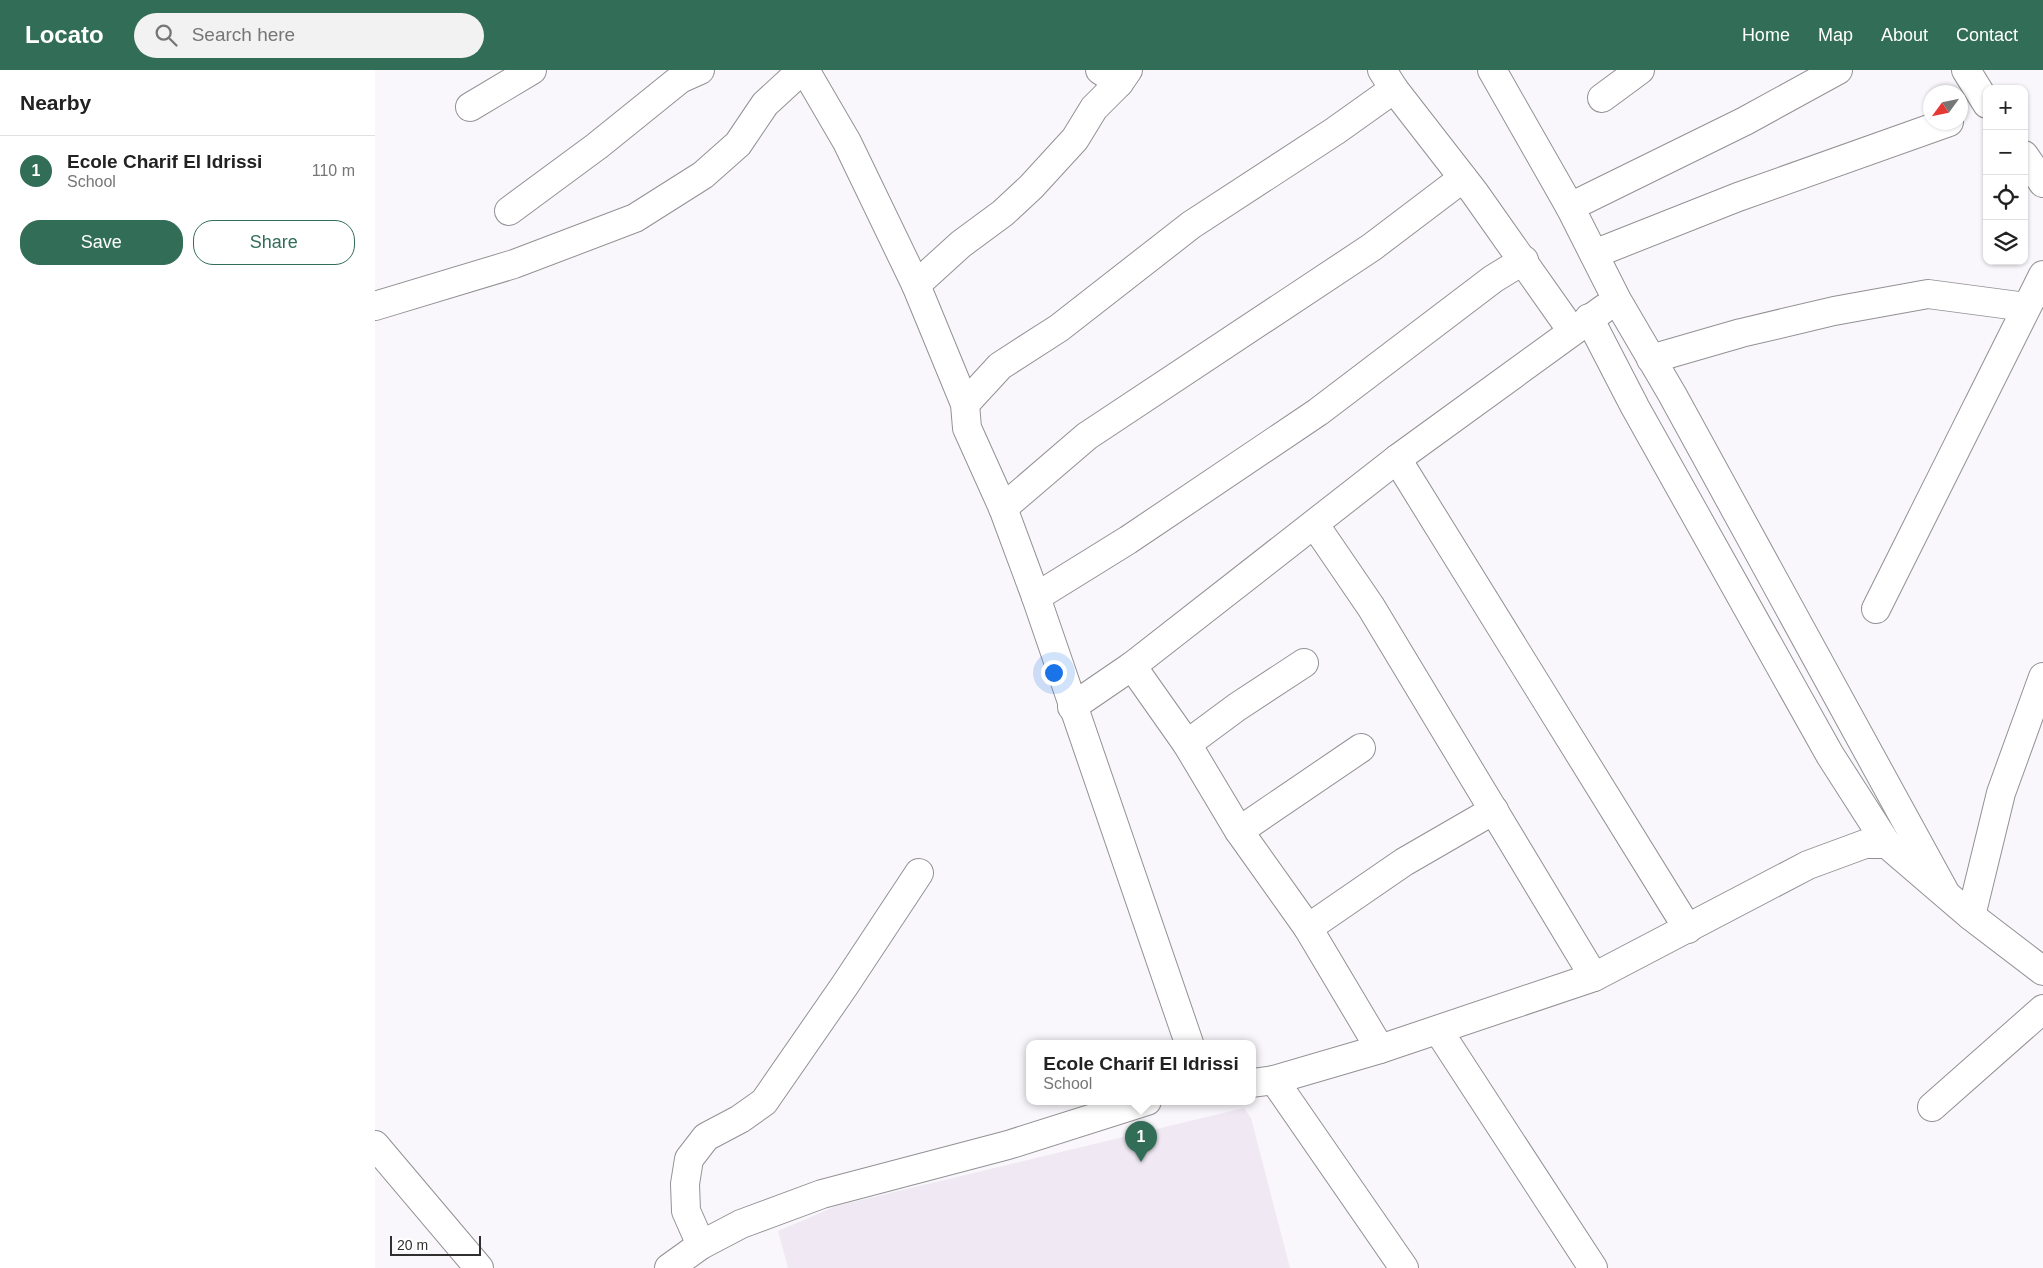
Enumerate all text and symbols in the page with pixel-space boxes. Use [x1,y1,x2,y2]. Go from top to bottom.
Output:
search box [134,13,484,58]
text: Locato [25,21,104,48]
icon: search [152,21,180,49]
text: Search here [192,24,295,45]
text: Home [1742,25,1790,45]
text: Map [1818,25,1853,45]
text: About [1881,25,1928,45]
text: Contact [1956,25,2018,45]
north arrow [1923,85,1968,130]
map controls [1983,85,2028,265]
button: + [1983,85,2028,130]
text: Nearby [20,91,91,114]
button: − [1983,130,2028,175]
text: Ecole Charif El Idrissi [67,151,262,172]
text: 1 [32,162,40,179]
text: 110 m [312,162,355,179]
text: School [67,173,116,190]
button: locate [1983,175,2028,220]
button: Save [20,220,183,265]
button: Share [193,220,355,265]
button: layers [1983,220,2028,265]
your location [1041,660,1067,686]
popup [1026,1040,1256,1105]
text: Ecole Charif El Idrissi [1043,1053,1239,1074]
text: School [1043,1075,1092,1092]
pin: 1 [1125,1121,1157,1162]
scale bar [390,1233,481,1256]
text: 20 m [397,1237,428,1253]

